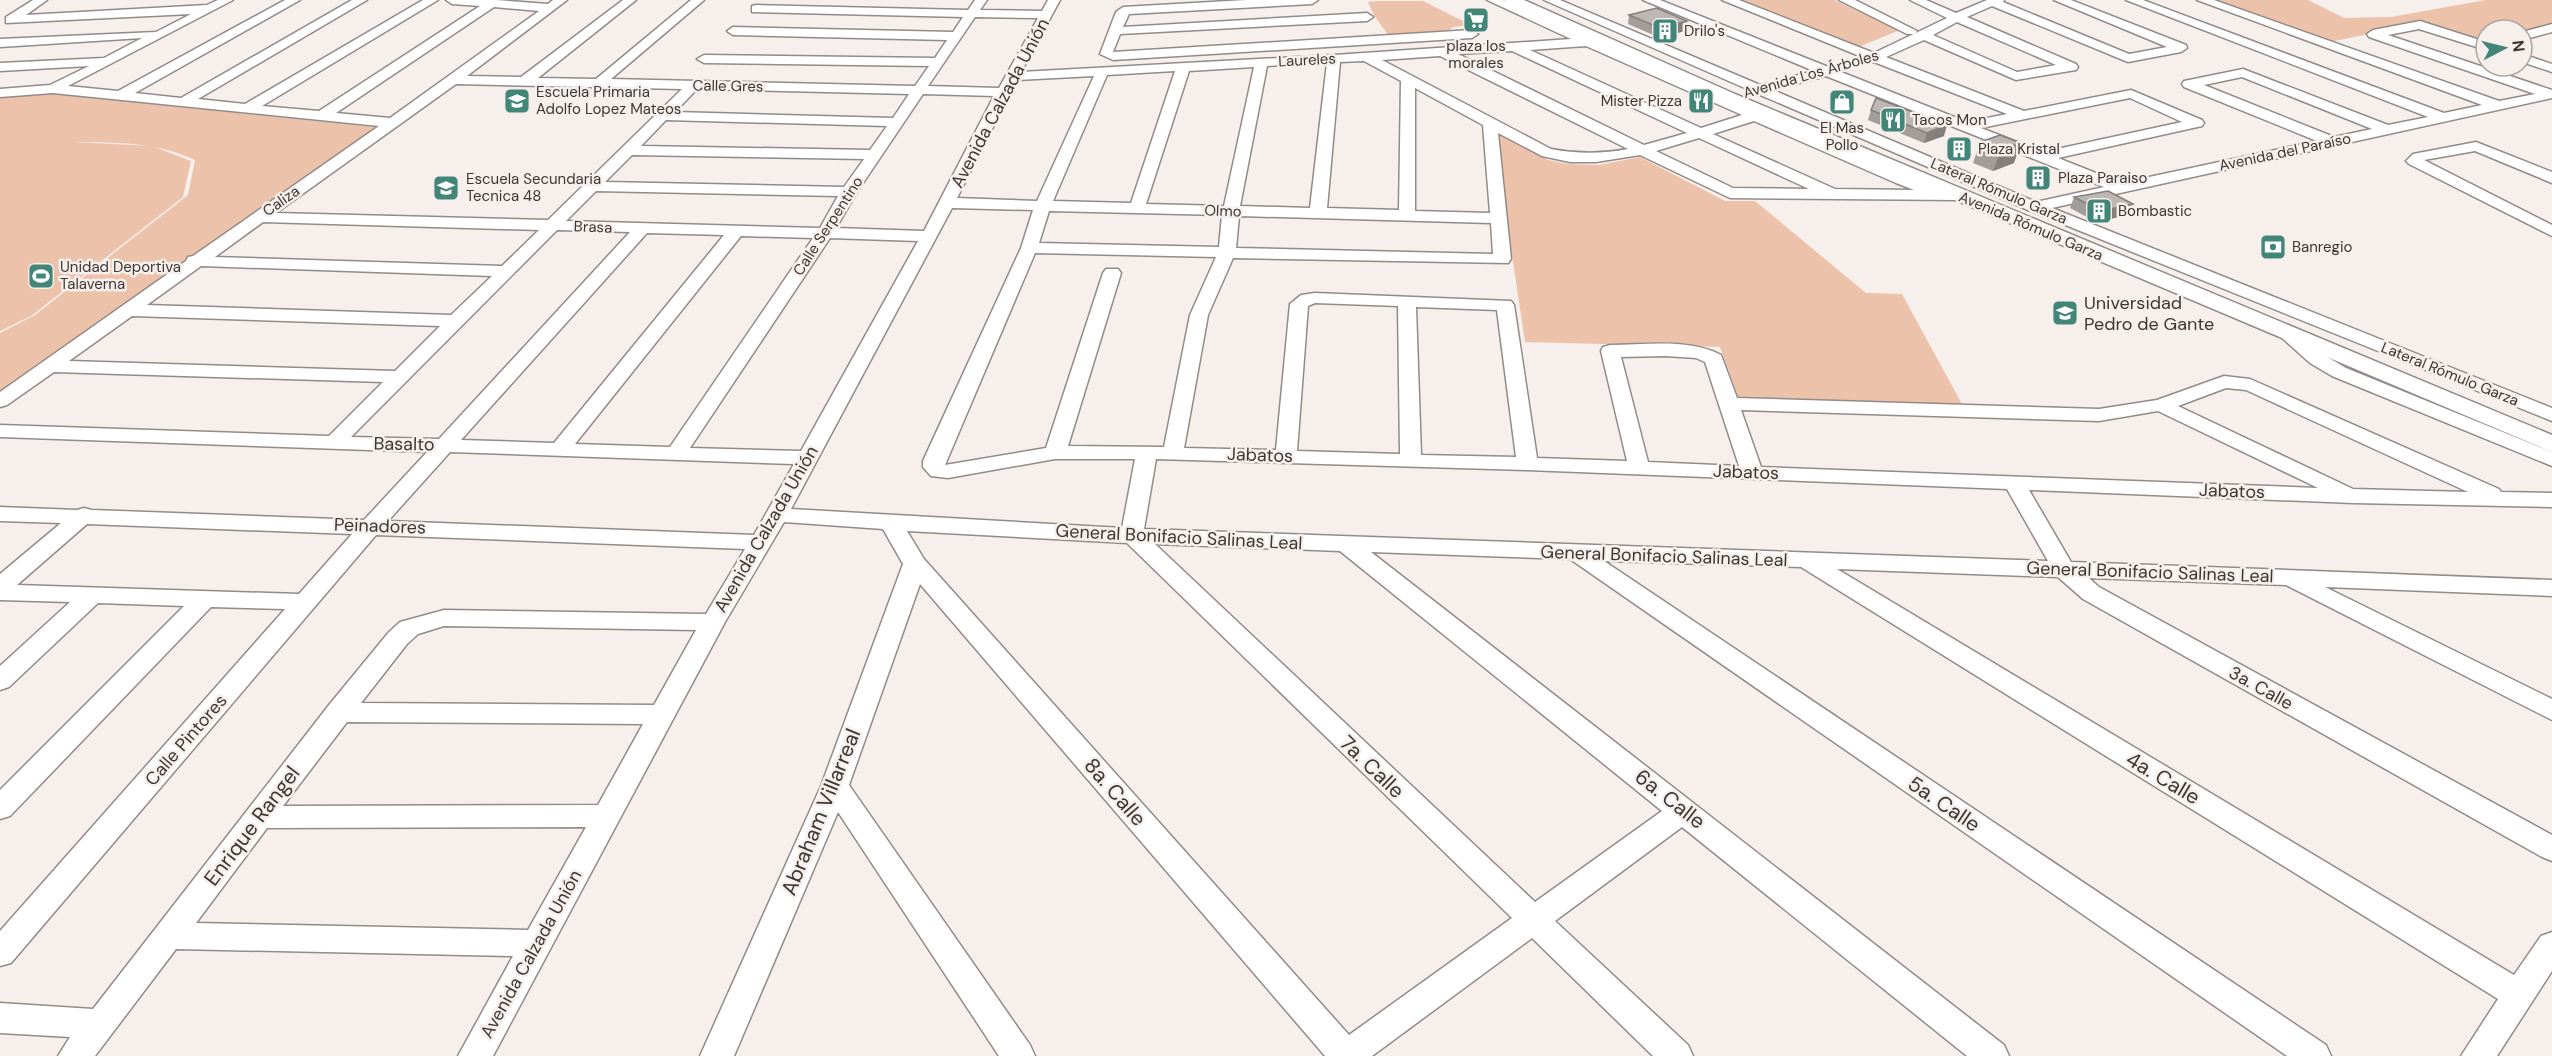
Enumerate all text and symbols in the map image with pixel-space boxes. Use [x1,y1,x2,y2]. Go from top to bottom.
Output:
supermarket icon: plaza los morales [1461,5,1491,35]
street label: Avenida Calzada Unión [945,14,1055,192]
building icon: Drilo's [1650,16,1680,46]
north arrow [2474,18,2534,78]
place label: Drilo's [1684,21,1725,41]
place label: plaza los morales [1446,36,1506,73]
text: N [2507,39,2530,53]
street label: Avenida Los Árboles [1741,45,1881,103]
street label: Laureles [1278,49,1336,71]
street label: Calle Gres [692,75,764,97]
place label: Escuela Primaria Adolfo Lopez Mateos [536,82,681,119]
school or university icon: Escuela Primaria Adolfo Lopez Mateos [502,86,532,116]
restaurant icon: Mister Pizza [1686,86,1716,116]
shop icon: El Mas Pollo [1827,87,1857,117]
place label: Mister Pizza [1601,91,1682,111]
restaurant icon: Tacos Mon [1878,105,1908,135]
place label: Tacos Mon [1912,110,1987,130]
place label: El Mas Pollo [1820,118,1864,155]
street label: Avenida del Paraíso [2217,128,2353,176]
building icon: Plaza Kristal [1944,134,1974,164]
place label: Plaza Kristal [1978,139,2060,159]
street label: Lateral Rómulo Garza [1928,153,2070,229]
building icon: Plaza Paraiso [2023,163,2053,193]
place label: Plaza Paraiso [2058,168,2148,188]
place label: Escuela Secundaria Tecnica 48 [466,169,601,206]
school or university icon: Escuela Secundaria Tecnica 48 [431,173,461,203]
street label: Calle Serpentino [788,173,868,279]
street label: Caliza [259,181,303,221]
street label: Avenida Rómulo Garza [1956,187,2106,265]
building icon: Bombastic [2084,196,2114,226]
street label: Olmo [1204,200,1242,222]
place label: Bombastic [2118,201,2192,221]
street label: Brasa [573,216,613,238]
bank icon: Banregio [2258,232,2288,262]
place label: Banregio [2292,237,2353,257]
place label: Unidad Deportiva Talaverna [60,257,181,294]
sports icon: Unidad Deportiva Talaverna [26,261,56,291]
place label: Universidad Pedro de Gante [2084,291,2214,336]
school or university icon: Universidad Pedro de Gante [2050,298,2080,328]
street label: Lateral Rómulo Garza [2378,337,2522,411]
street label: Basalto [373,431,435,457]
street label: Avenida Calzada Unión [708,441,824,617]
street label: Jabatos [1227,442,1293,468]
street label: Jabatos [1713,459,1779,485]
street label: Jabatos [2199,478,2265,504]
street label: Peinadores [334,512,426,540]
street label: General Bonifacio Salinas Leal [1055,519,1303,555]
street label: General Bonifacio Salinas Leal [1540,540,1788,572]
street label: General Bonifacio Salinas Leal [2026,556,2274,588]
street label: 3a. Calle [2225,661,2297,715]
street label: Calle Pintores [140,689,232,791]
street label: Abraham Villarreal [775,725,867,899]
street label: 7a. Calle [1334,729,1410,805]
street label: 4a. Calle [2121,745,2205,811]
street label: 8a. Calle [1078,752,1152,832]
street label: Enrique Rangel [198,760,306,892]
street label: 6a. Calle [1629,763,1711,835]
street label: 5a. Calle [1902,770,1986,839]
street label: Avenida Calzada Unión [475,866,587,1042]

